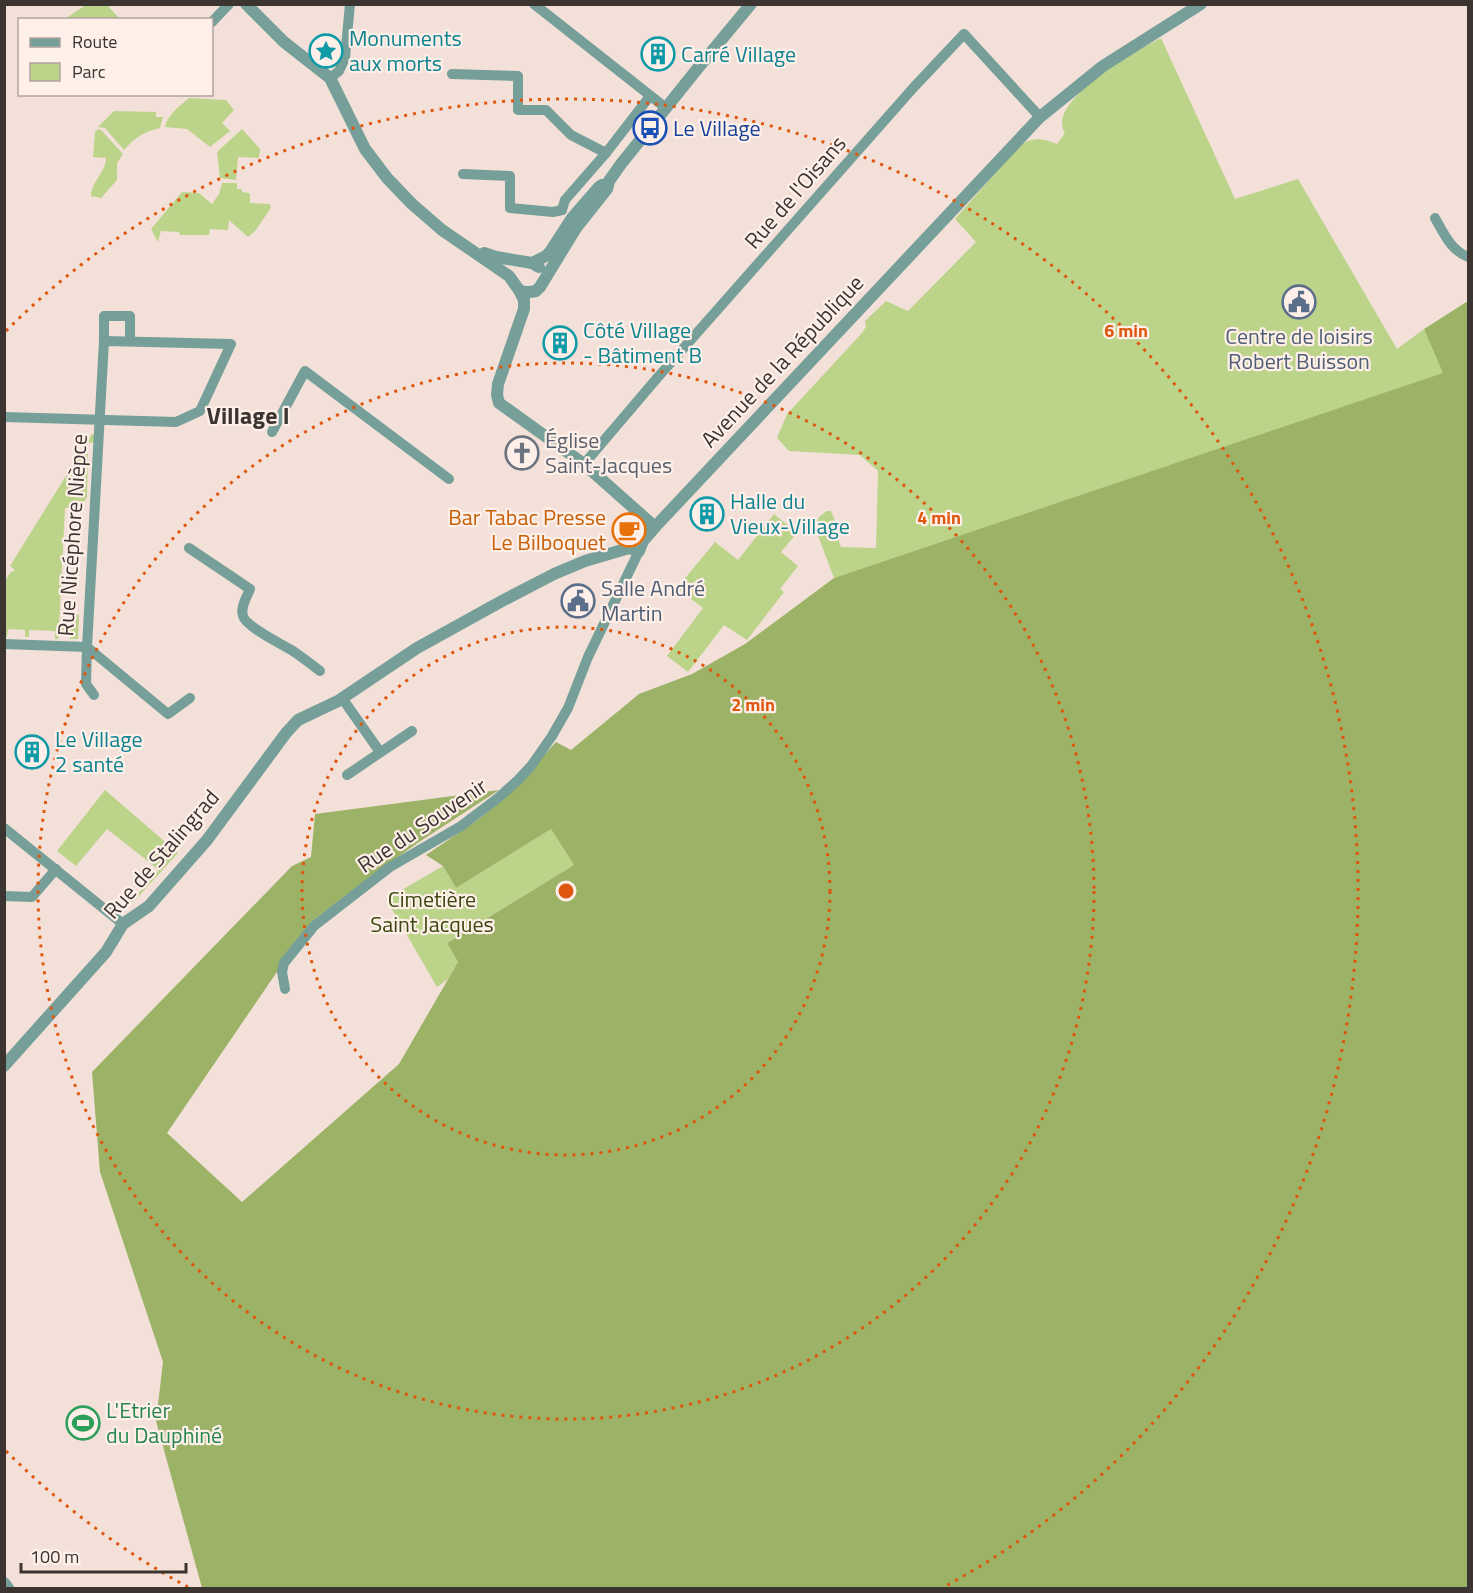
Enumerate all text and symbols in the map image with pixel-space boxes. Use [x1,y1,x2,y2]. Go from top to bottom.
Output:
legend [18,18,213,96]
place label: Monuments aux morts [349,21,462,80]
text: Route [72,28,117,55]
place icon: Monuments aux morts [308,33,344,69]
building icon: Carré Village [640,36,676,72]
place label: Carré Village [681,37,796,71]
text: Parc [72,58,106,85]
bus stop icon: Le Village [632,110,668,146]
place label: Le Village [673,111,761,145]
street label: Rue de l'Oisans [736,128,854,256]
street label: Avenue de la République [693,267,871,455]
public building icon: Centre de loisirs Robert Buisson [1281,284,1317,320]
place label: Côté Village - Bâtiment B [583,313,702,372]
text: 6 min [1104,317,1148,344]
place label: Centre de loisirs Robert Buisson [1225,319,1373,378]
building icon: Côté Village - Bâtiment B [542,325,578,361]
district label: Village I [206,397,290,433]
place label: Église Saint-Jacques [545,423,672,482]
street label: Rue Nicéphore Nièpce [48,433,96,637]
church icon: Église Saint-Jacques [504,435,540,471]
place label: Halle du Vieux-Village [730,484,850,543]
building icon: Halle du Vieux-Village [689,496,725,532]
place label: Bar Tabac Presse Le Bilboquet [448,500,606,559]
text: 4 min [917,504,961,531]
cafe icon: Bar Tabac Presse Le Bilboquet [611,512,647,548]
place label: Salle André Martin [601,571,705,630]
public building icon: Salle André Martin [560,583,596,619]
text: 2 min [731,691,775,718]
place label: Le Village 2 santé [55,722,143,781]
building icon: Le Village 2 santé [14,734,50,770]
street label: Rue du Souvenir [350,769,494,881]
street label: Rue de Stalingrad [95,782,227,926]
centre of rings [556,881,576,901]
park label: Cimetière Saint Jacques [370,882,494,941]
place label: L'Etrier du Dauphiné [106,1393,222,1452]
sports icon: L'Etrier du Dauphiné [65,1405,101,1441]
scale bar [21,1536,186,1574]
text: 100 m [30,1543,79,1570]

